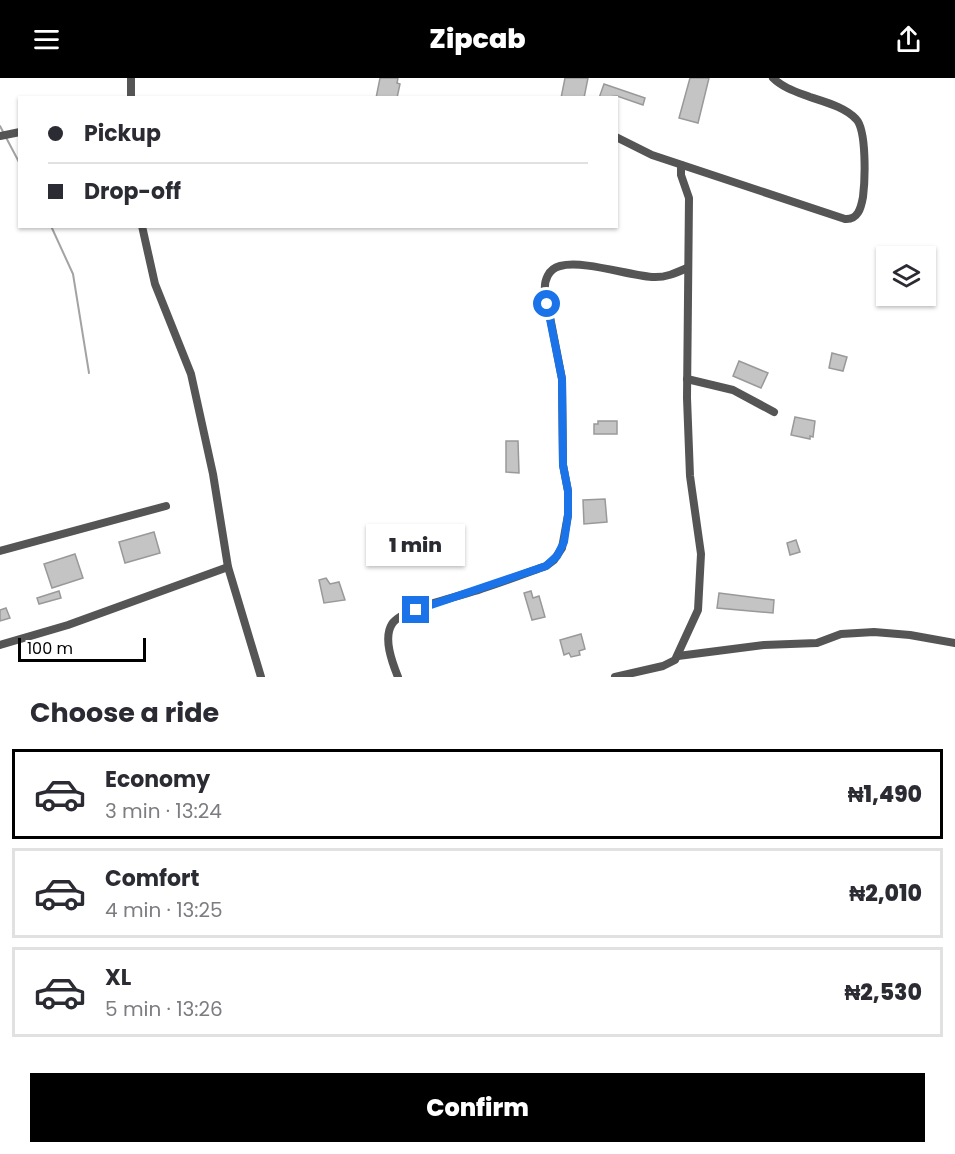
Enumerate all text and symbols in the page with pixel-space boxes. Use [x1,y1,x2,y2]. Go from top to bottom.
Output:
text: Zipcab [429,20,526,57]
icon: menu [30,23,63,56]
icon: share [892,23,925,56]
text: Pickup [84,118,161,149]
text: Drop-off [84,176,181,207]
map controls [876,246,936,306]
button: layers [876,246,936,306]
route start [533,290,560,317]
callout: 1 min [366,523,466,565]
text: 1 min [389,531,442,559]
route end [402,596,429,623]
scale bar [18,635,146,662]
text: 100 m [27,637,73,660]
text: Choose a ride [30,694,219,731]
text: Economy [105,764,210,795]
icon: car [33,767,87,821]
text: ₦1,490 [848,779,922,810]
text: 3 min · 13:24 [105,797,222,825]
text: Comfort [105,863,199,894]
icon: car [33,866,87,920]
text: ₦2,010 [849,878,922,909]
text: 4 min · 13:25 [105,896,223,924]
text: XL [105,962,131,993]
icon: car [33,965,87,1019]
text: ₦2,530 [844,977,922,1008]
text: 5 min · 13:26 [105,995,223,1023]
button: Confirm [30,1073,925,1142]

